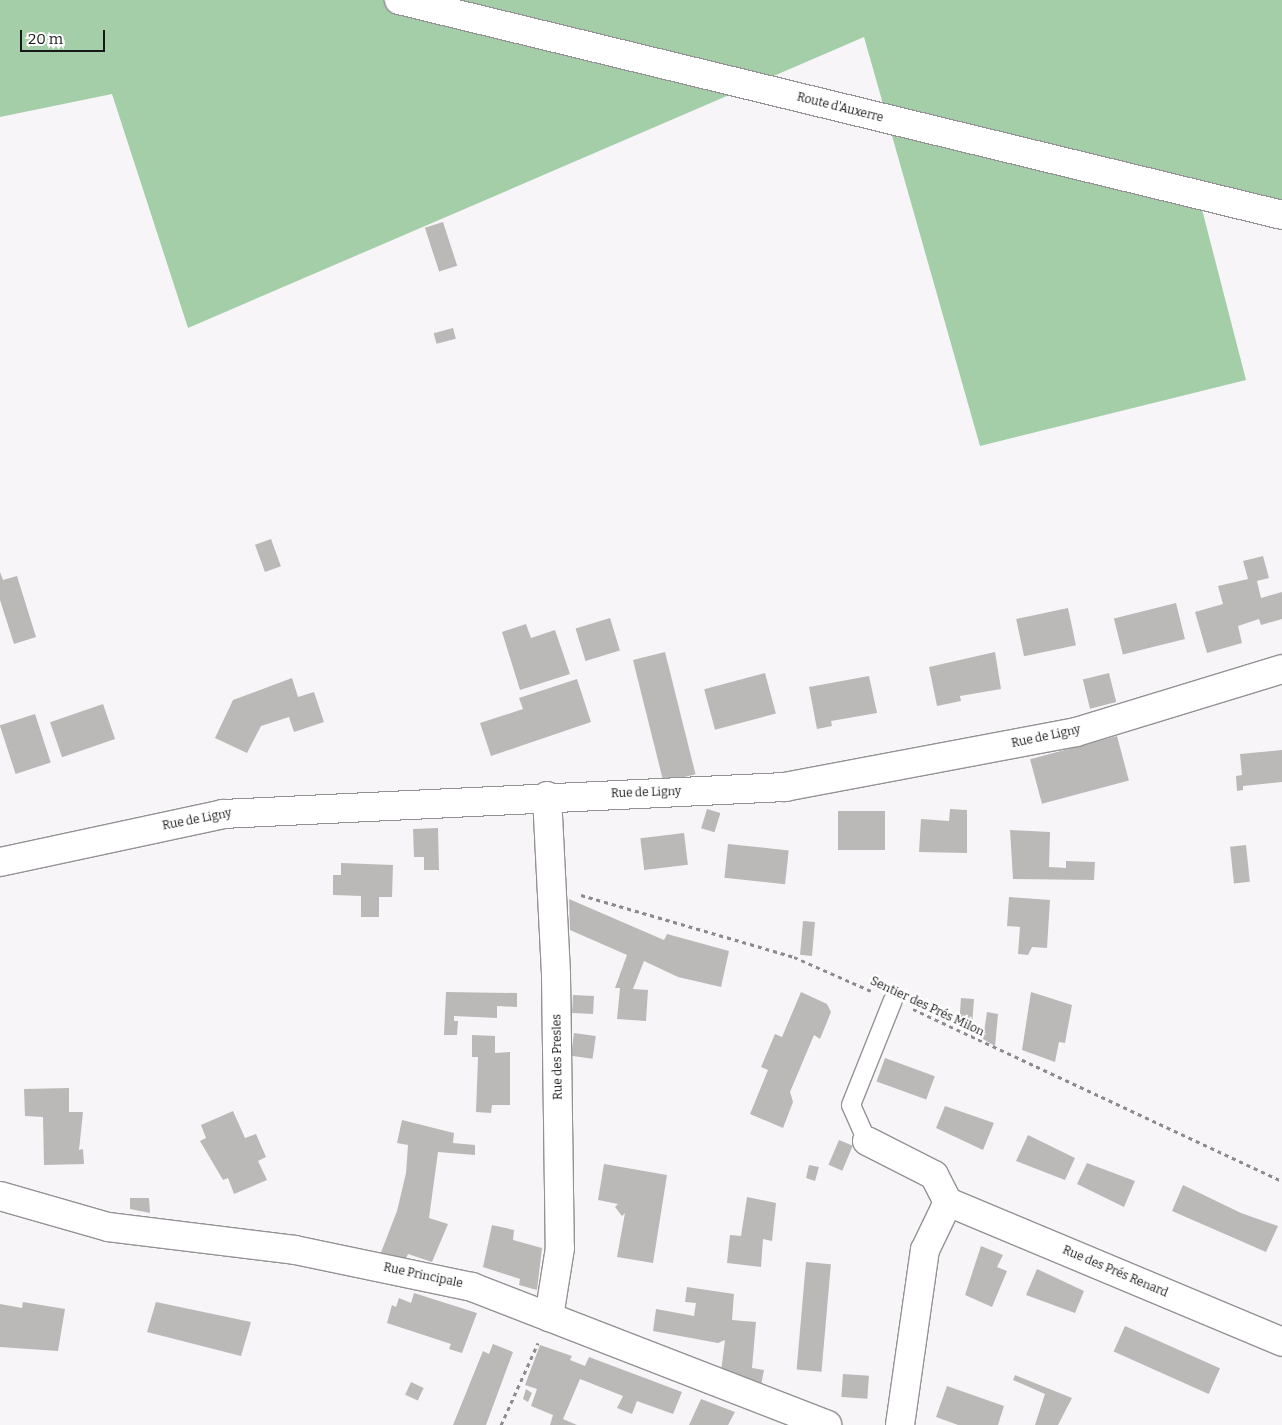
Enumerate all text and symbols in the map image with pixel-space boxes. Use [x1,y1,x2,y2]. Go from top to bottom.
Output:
scale bar [22,20,108,52]
text: 20 m [28,30,63,48]
street label: Route d'Auxerre [795,90,885,126]
street label: Rue de Ligny [1010,723,1082,751]
street label: Rue de Ligny [611,785,681,801]
street label: Rue de Ligny [161,806,233,834]
street label: Sentier des Prés Milon [868,974,986,1040]
street label: Rue des Presles [550,1014,566,1100]
street label: Rue des Prés Renard [1060,1243,1170,1301]
street label: Rue Principale [382,1261,464,1291]

